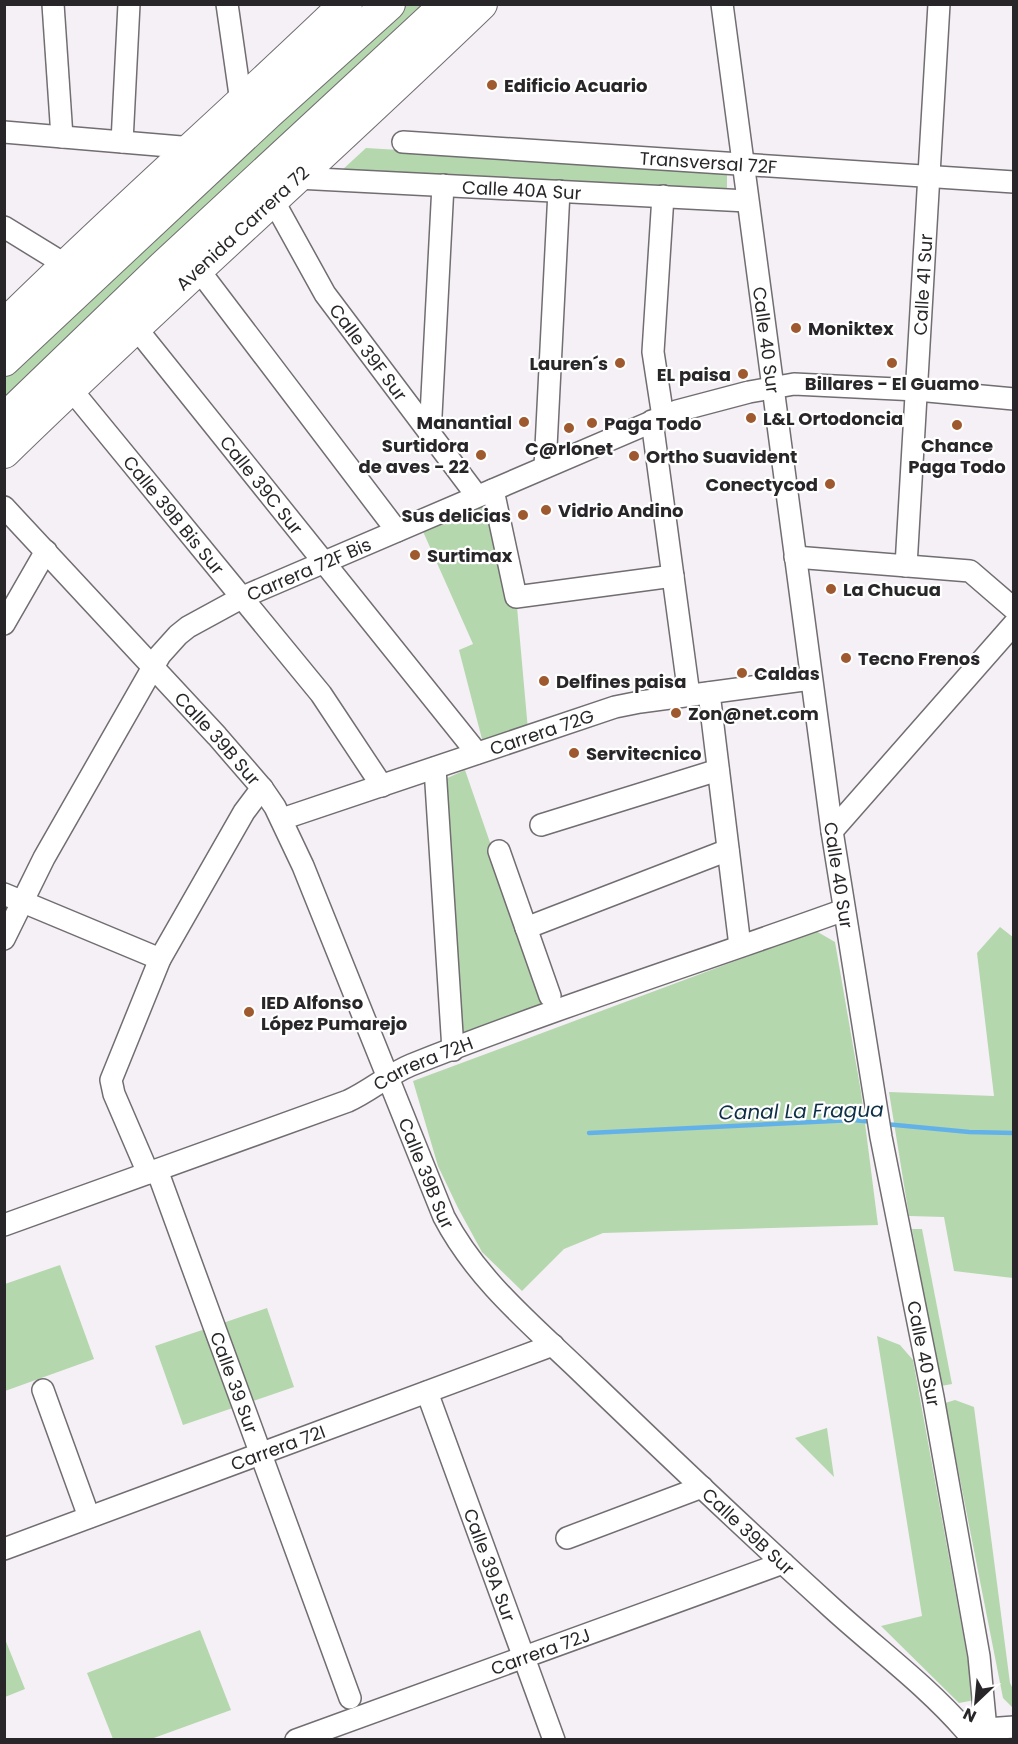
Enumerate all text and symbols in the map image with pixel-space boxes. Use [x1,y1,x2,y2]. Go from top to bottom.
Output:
place label: Edificio Acuario [504,73,648,98]
marker: Edificio Acuario [485,78,499,92]
street label: Transversal 72F [639,145,778,179]
street label: Avenida Carrera 72 [170,160,314,296]
street label: Calle 40A Sur [461,174,582,205]
street label: Calle 41 Sur [907,233,938,336]
street label: Calle 40 Sur [747,285,786,395]
street label: Calle 39F Sur [324,298,414,406]
place label: Moniktex [808,316,894,341]
marker: Moniktex [789,321,803,335]
place label: Lauren´s [529,351,608,376]
marker: Lauren´s [613,356,627,370]
marker: Billares - El Guamo [885,356,899,370]
place label: EL paisa [657,362,731,387]
marker: EL paisa [736,367,750,381]
place label: Billares - El Guamo [805,371,979,396]
place label: L&L Ortodoncia [763,406,903,431]
place label: Manantial [417,410,512,435]
place label: Paga Todo [604,411,702,436]
marker: L&L Ortodoncia [744,411,758,425]
marker: Manantial [517,415,531,429]
marker: Paga Todo [585,416,599,430]
marker: Chance Paga Todo [950,418,964,432]
marker: C@rlonet [562,421,576,435]
street label: Calle 39C Sur [214,430,309,540]
place label: Surtidora de aves - 22 [359,433,469,479]
place label: Chance Paga Todo [908,433,1006,479]
place label: C@rlonet [525,436,613,461]
place label: Ortho Suavident [646,444,797,469]
marker: Surtidora de aves - 22 [474,448,488,462]
marker: Ortho Suavident [627,449,641,463]
street label: Calle 39B Bis Sur [118,450,231,580]
place label: Conectycod [705,472,818,497]
marker: Conectycod [823,477,837,491]
place label: Vidrio Andino [558,498,684,523]
place label: Sus delicias [402,503,511,528]
marker: Vidrio Andino [539,503,553,517]
marker: Sus delicias [516,508,530,522]
street label: Carrera 72F Bis [243,531,375,607]
place label: Surtimax [427,543,513,568]
marker: Surtimax [408,548,422,562]
place label: La Chucua [843,577,941,602]
marker: La Chucua [824,582,838,596]
place label: Tecno Frenos [858,646,980,671]
marker: Tecno Frenos [839,651,853,665]
place label: Caldas [754,661,820,686]
marker: Caldas [735,666,749,680]
place label: Delfines paisa [556,669,686,694]
marker: Delfines paisa [537,674,551,688]
street label: Calle 39B Sur [169,686,267,791]
place label: Zon@net.com [688,701,819,726]
street label: Carrera 72G [486,702,597,761]
marker: Zon@net.com [669,706,683,720]
place label: Servitecnico [586,741,702,766]
marker: Servitecnico [567,746,581,760]
street label: Calle 40 Sur [818,821,860,930]
place label: IED Alfonso López Pumarejo [261,990,407,1036]
marker: IED Alfonso López Pumarejo [242,1005,256,1019]
street label: Carrera 72H [368,1030,476,1096]
water label: Canal La Fragua [718,1096,884,1126]
street label: Calle 39B Sur [393,1114,461,1234]
street label: Calle 40 Sur [902,1299,947,1409]
street label: Calle 39 Sur [205,1328,265,1437]
street label: Carrera 72I [227,1418,328,1476]
street label: Calle 39B Sur [697,1482,800,1580]
street label: Calle 39A Sur [458,1505,522,1625]
street label: Carrera 72J [487,1622,594,1681]
north arrow [946,1672,1006,1732]
text: N [959,1702,980,1728]

